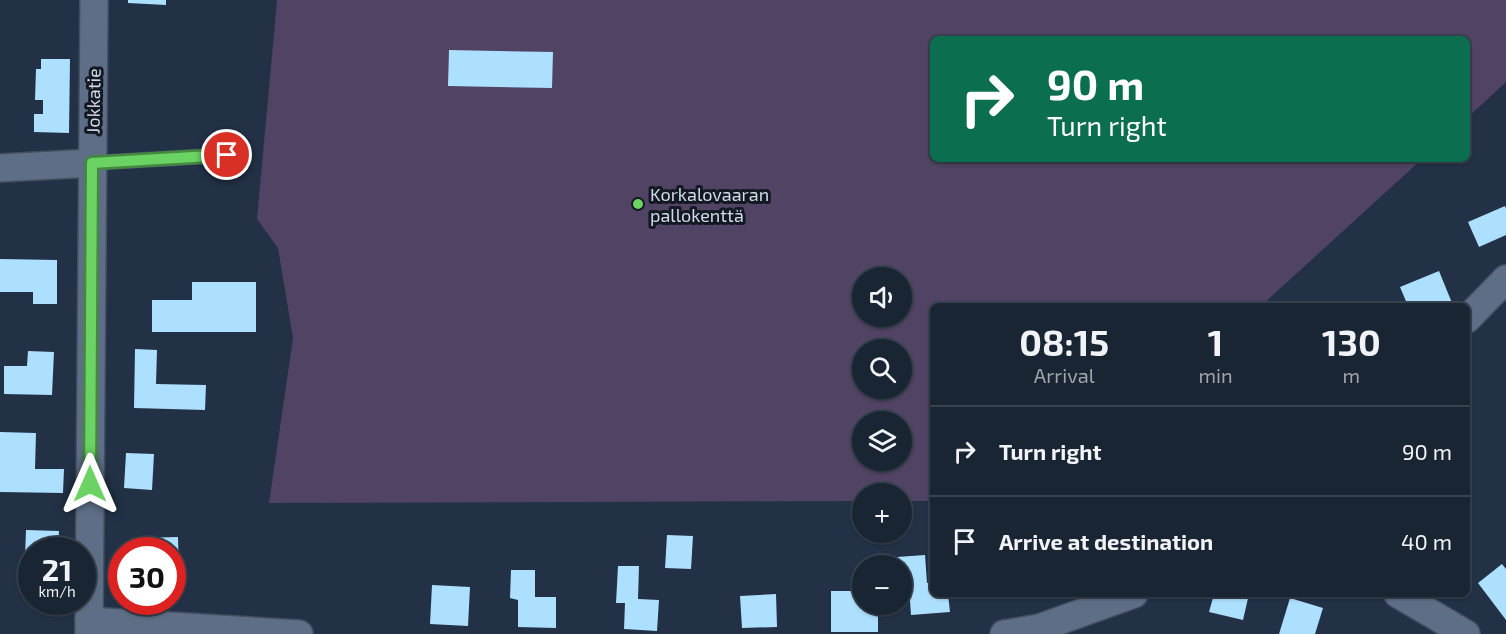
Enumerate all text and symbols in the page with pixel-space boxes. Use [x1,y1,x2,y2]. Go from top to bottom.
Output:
text: 90 m [1047,58,1144,108]
icon: right [948,60,1026,138]
street label: Jokkatie [81,68,105,134]
text: Turn right [1047,109,1167,141]
pin [201,129,252,180]
icon: arrive [210,138,243,171]
place label: Korkalovaaran pallokenttä [650,183,769,226]
marker: Korkalovaaran pallokenttä [631,197,645,211]
map controls [852,267,912,615]
button: sound [852,267,912,327]
text: 08:15 [1019,320,1109,363]
text: 1 [1208,320,1223,363]
text: 130 [1322,320,1381,363]
button: search [852,339,912,399]
text: Arrival [1034,363,1095,387]
text: min [1199,363,1233,387]
text: m [1343,363,1360,387]
button: layers [852,411,912,471]
icon: right [948,435,981,468]
text: Turn right [999,438,1101,464]
text: 90 m [1402,438,1452,464]
position arrow [58,452,122,516]
button: + [852,483,912,543]
icon: arrive [948,525,981,558]
text: Arrive at destination [999,528,1213,554]
text: 40 m [1401,528,1452,554]
speed limit sign: 30 [108,537,186,615]
text: 21 [42,551,72,587]
button: − [852,555,912,615]
text: km/h [38,582,76,600]

